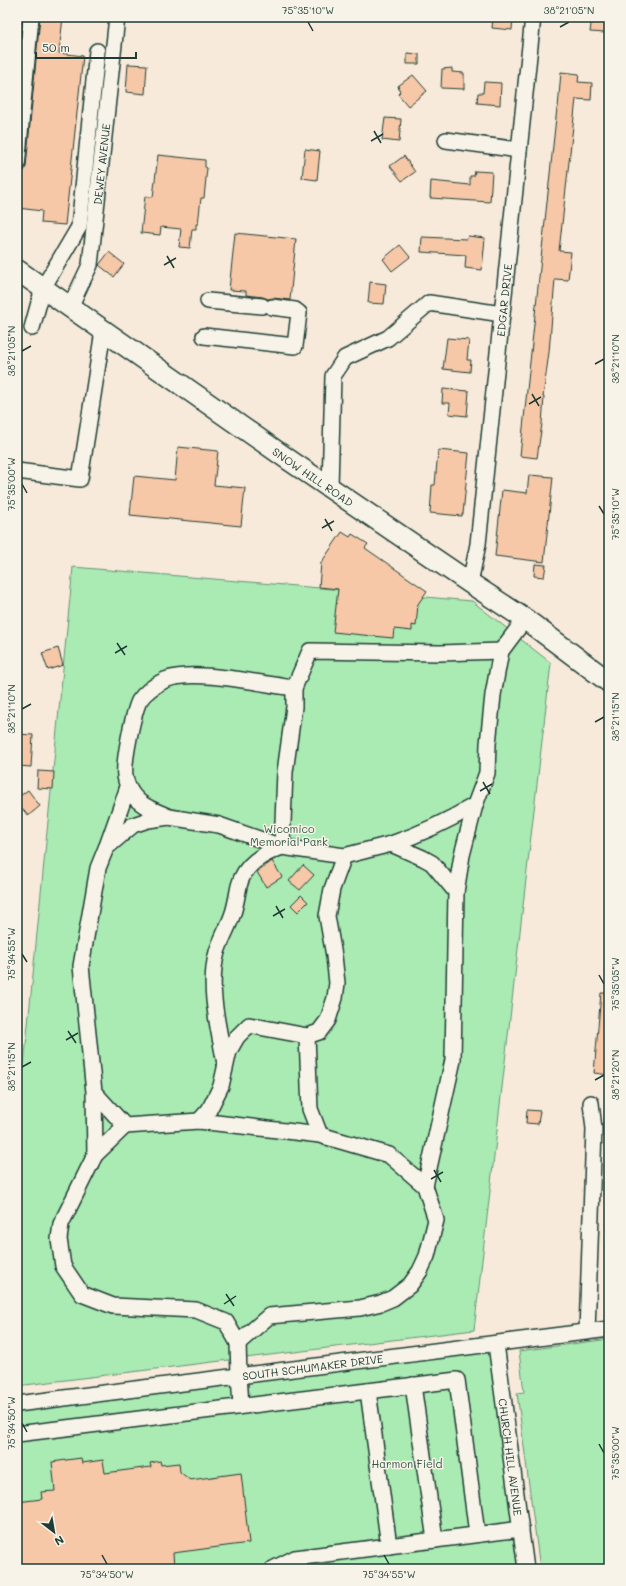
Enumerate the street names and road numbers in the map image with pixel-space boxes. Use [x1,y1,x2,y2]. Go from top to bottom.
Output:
street label: DEWEY AVENUE [89,123,113,206]
street label: EDGAR DRIVE [492,263,515,337]
street label: SNOW HILL ROAD [270,443,357,509]
street label: SOUTH SCHUMAKER DRIVE [241,1350,384,1383]
street label: CHURCH HILL AVENUE [496,1397,526,1517]

